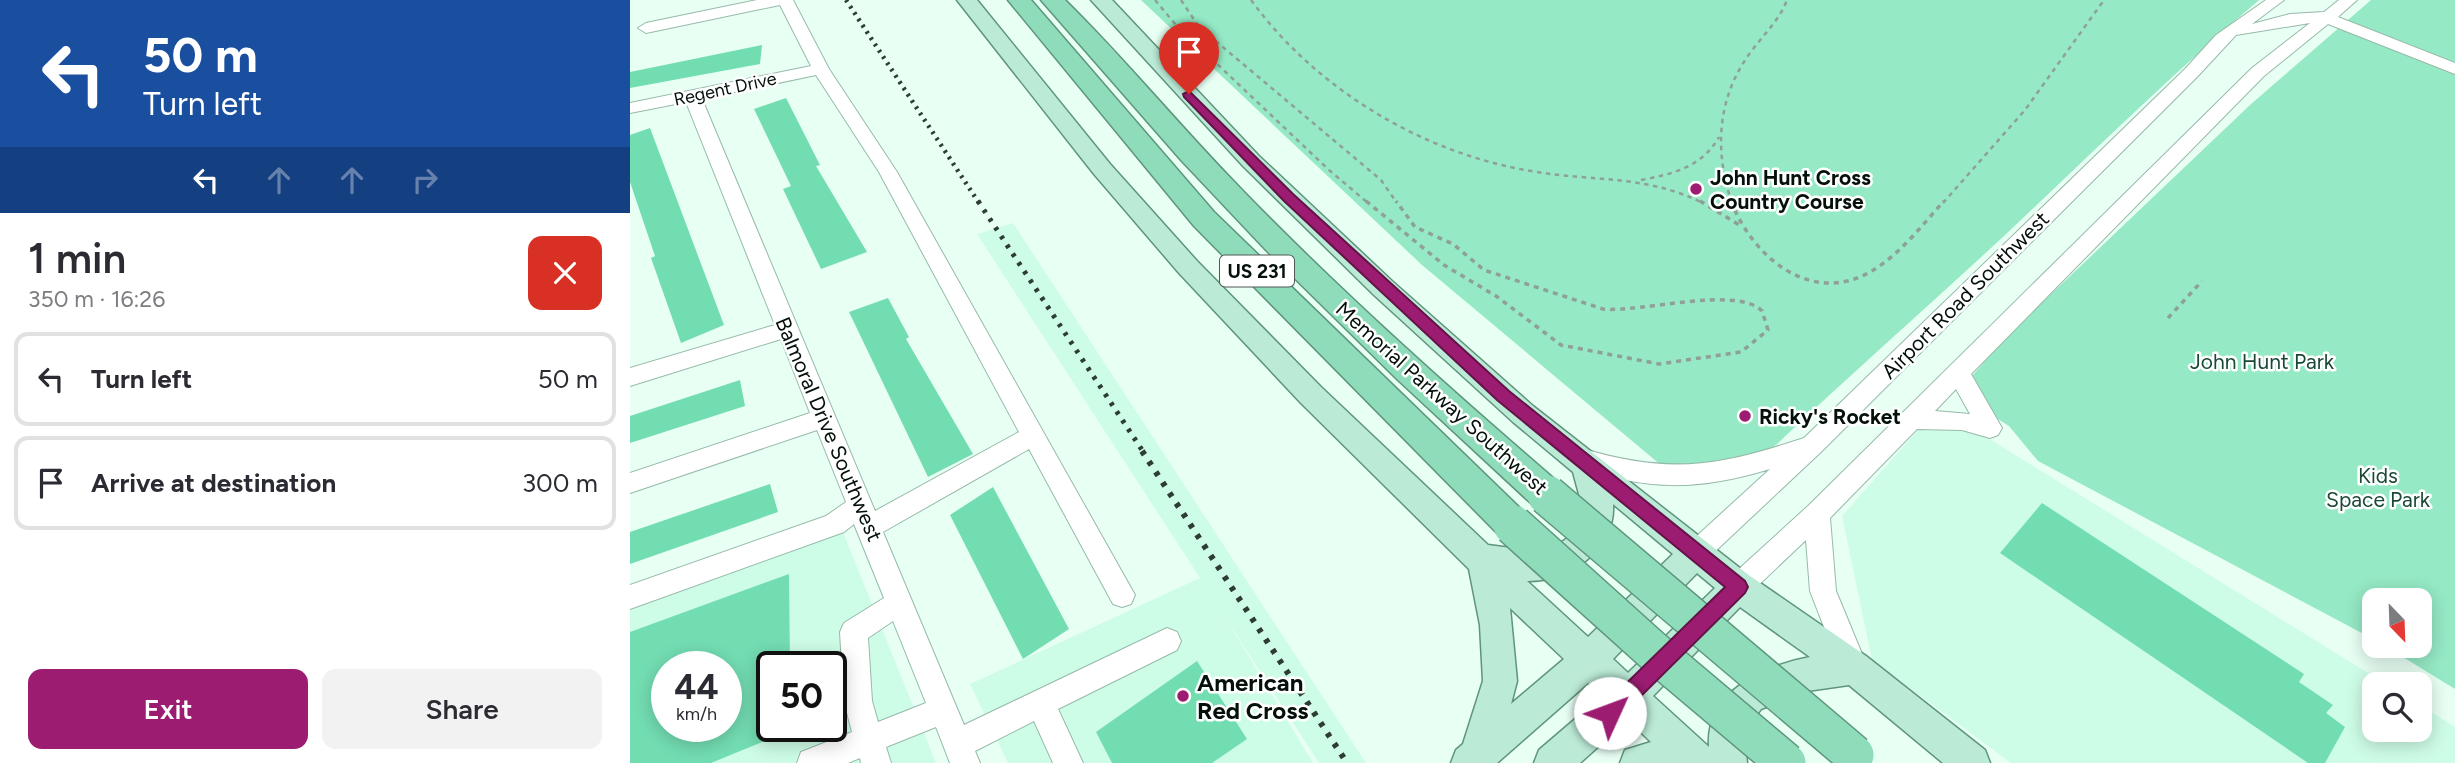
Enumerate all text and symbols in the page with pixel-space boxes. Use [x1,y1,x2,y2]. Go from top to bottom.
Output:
pin [1159,22,1219,94]
text: 50 m [143,25,258,84]
icon: left [28,28,119,119]
icon: arrive [1170,33,1208,71]
street label: Regent Drive [672,67,779,111]
text: Turn left [143,85,262,123]
icon: left [187,161,225,199]
icon: ahead [260,161,298,199]
icon: ahead [333,161,371,199]
icon: right [406,161,444,199]
place label: John Hunt Cross Country Course [1710,165,1871,214]
marker: John Hunt Cross Country Course [1688,181,1704,197]
street label: Airport Road Southwest [1876,206,2054,384]
text: 1 min [28,233,126,284]
button: close [528,236,602,310]
road number: US 231 [1220,256,1294,286]
text: 350 m · 16:26 [28,285,165,313]
street label: Memorial Parkway Southwest [1331,296,1553,500]
street label: Balmoral Drive Southwest [770,313,888,545]
park label: John Hunt Park [2190,349,2335,374]
icon: left [32,360,70,398]
text: Turn left [91,363,192,395]
text: 50 m [538,363,598,395]
place label: Ricky's Rocket [1759,404,1901,429]
marker: Ricky's Rocket [1737,408,1753,424]
park label: Kids Space Park [2326,463,2431,512]
icon: arrive [32,464,70,502]
text: Arrive at destination [91,467,336,499]
text: 300 m [522,467,598,499]
north arrow [2362,588,2432,658]
map controls [2362,588,2432,742]
speed limit sign: 50 [756,651,847,742]
text: 44 [674,666,719,708]
place label: American Red Cross [1197,668,1309,725]
button: Exit [28,669,308,749]
button: Share [322,669,602,749]
button: search [2362,672,2432,742]
position arrow [1573,676,1647,750]
marker: American Red Cross [1175,688,1191,704]
text: km/h [676,703,717,725]

